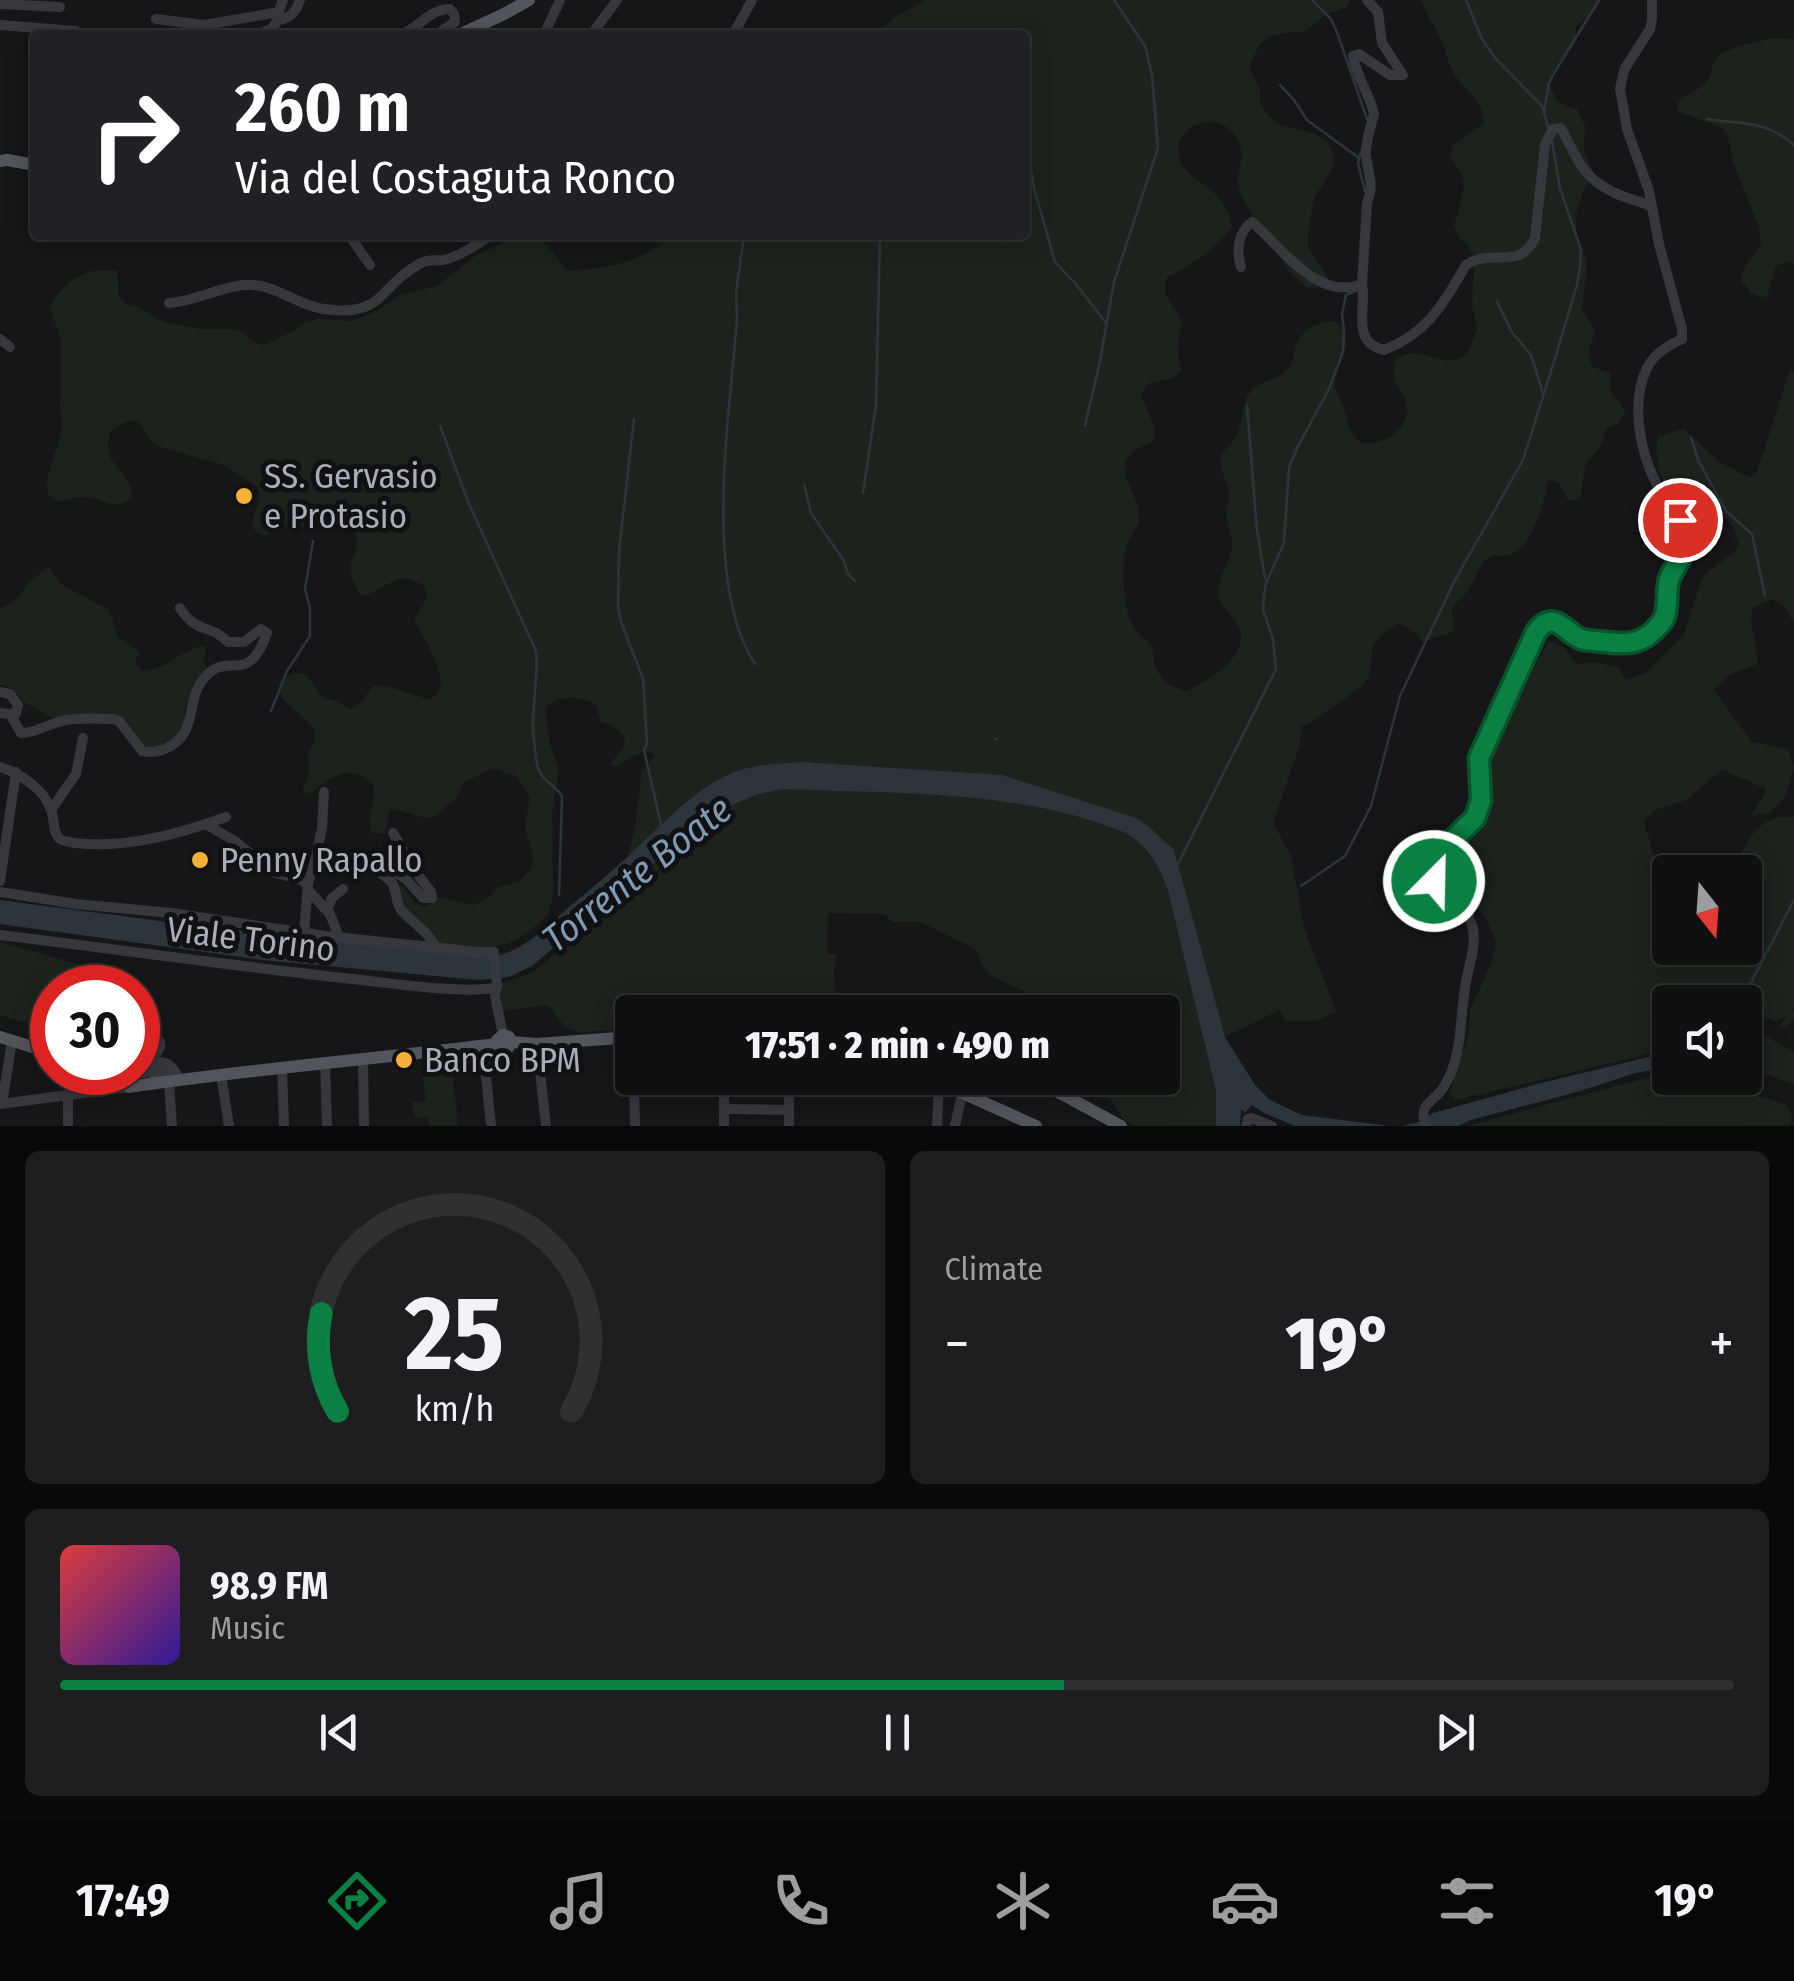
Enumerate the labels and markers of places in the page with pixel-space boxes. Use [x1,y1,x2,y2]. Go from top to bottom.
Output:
place label: SS. Gervasio e Protasio [264,455,438,537]
pin [1638,478,1723,563]
marker: SS. Gervasio e Protasio [233,485,255,507]
place label: Penny Rapallo [220,839,423,881]
marker: Penny Rapallo [189,849,211,871]
place label: Banco BPM [424,1039,581,1081]
marker: Banco BPM [393,1049,415,1071]

